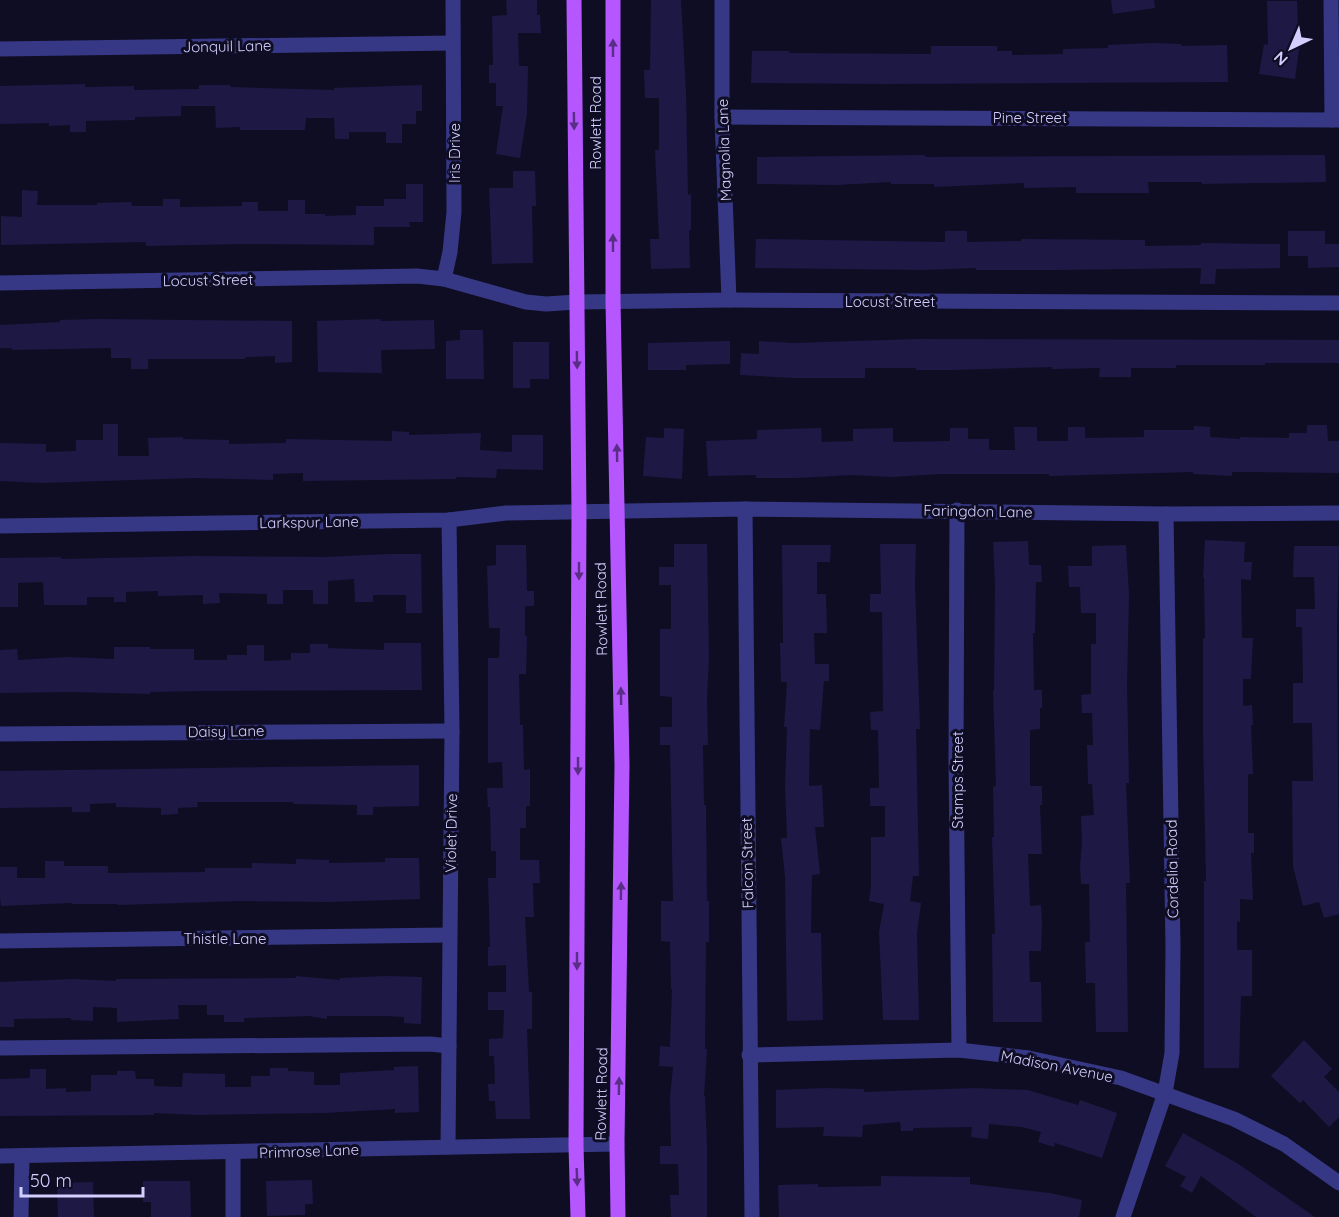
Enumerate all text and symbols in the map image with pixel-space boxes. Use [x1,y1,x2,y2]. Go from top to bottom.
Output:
north arrow [1261,18,1321,78]
street label: Jonquil Lane [182,36,272,56]
one-way arrow [608,38,618,57]
text: N [1269,48,1292,70]
street label: Rowlett Road [586,76,605,170]
street label: Magnolia Lane [713,98,735,202]
street label: Pine Street [993,108,1067,127]
one-way arrow [569,112,579,131]
street label: Iris Drive [445,123,464,183]
one-way arrow [608,233,618,252]
street label: Locust Street [163,270,253,290]
street label: Locust Street [845,292,935,311]
one-way arrow [572,351,582,370]
one-way arrow [612,443,622,462]
street label: Faringdon Lane [923,501,1033,521]
street label: Larkspur Lane [259,512,359,532]
one-way arrow [574,562,584,581]
street label: Rowlett Road [591,562,611,656]
one-way arrow [616,686,626,705]
street label: Daisy Lane [187,721,265,741]
street label: Stamps Street [948,731,967,829]
one-way arrow [573,757,583,776]
street label: Violet Drive [441,793,461,873]
street label: Falcon Street [737,817,757,909]
street label: Cordelia Road [1162,819,1182,919]
one-way arrow [616,881,626,900]
street label: Thistle Lane [184,929,267,948]
one-way arrow [572,952,582,971]
street label: Madison Avenue [999,1046,1115,1086]
street label: Rowlett Road [591,1047,611,1141]
one-way arrow [614,1076,623,1095]
street label: Primrose Lane [259,1140,359,1162]
scale bar [21,1160,142,1198]
one-way arrow [572,1168,581,1187]
text: 50 m [30,1169,72,1192]

